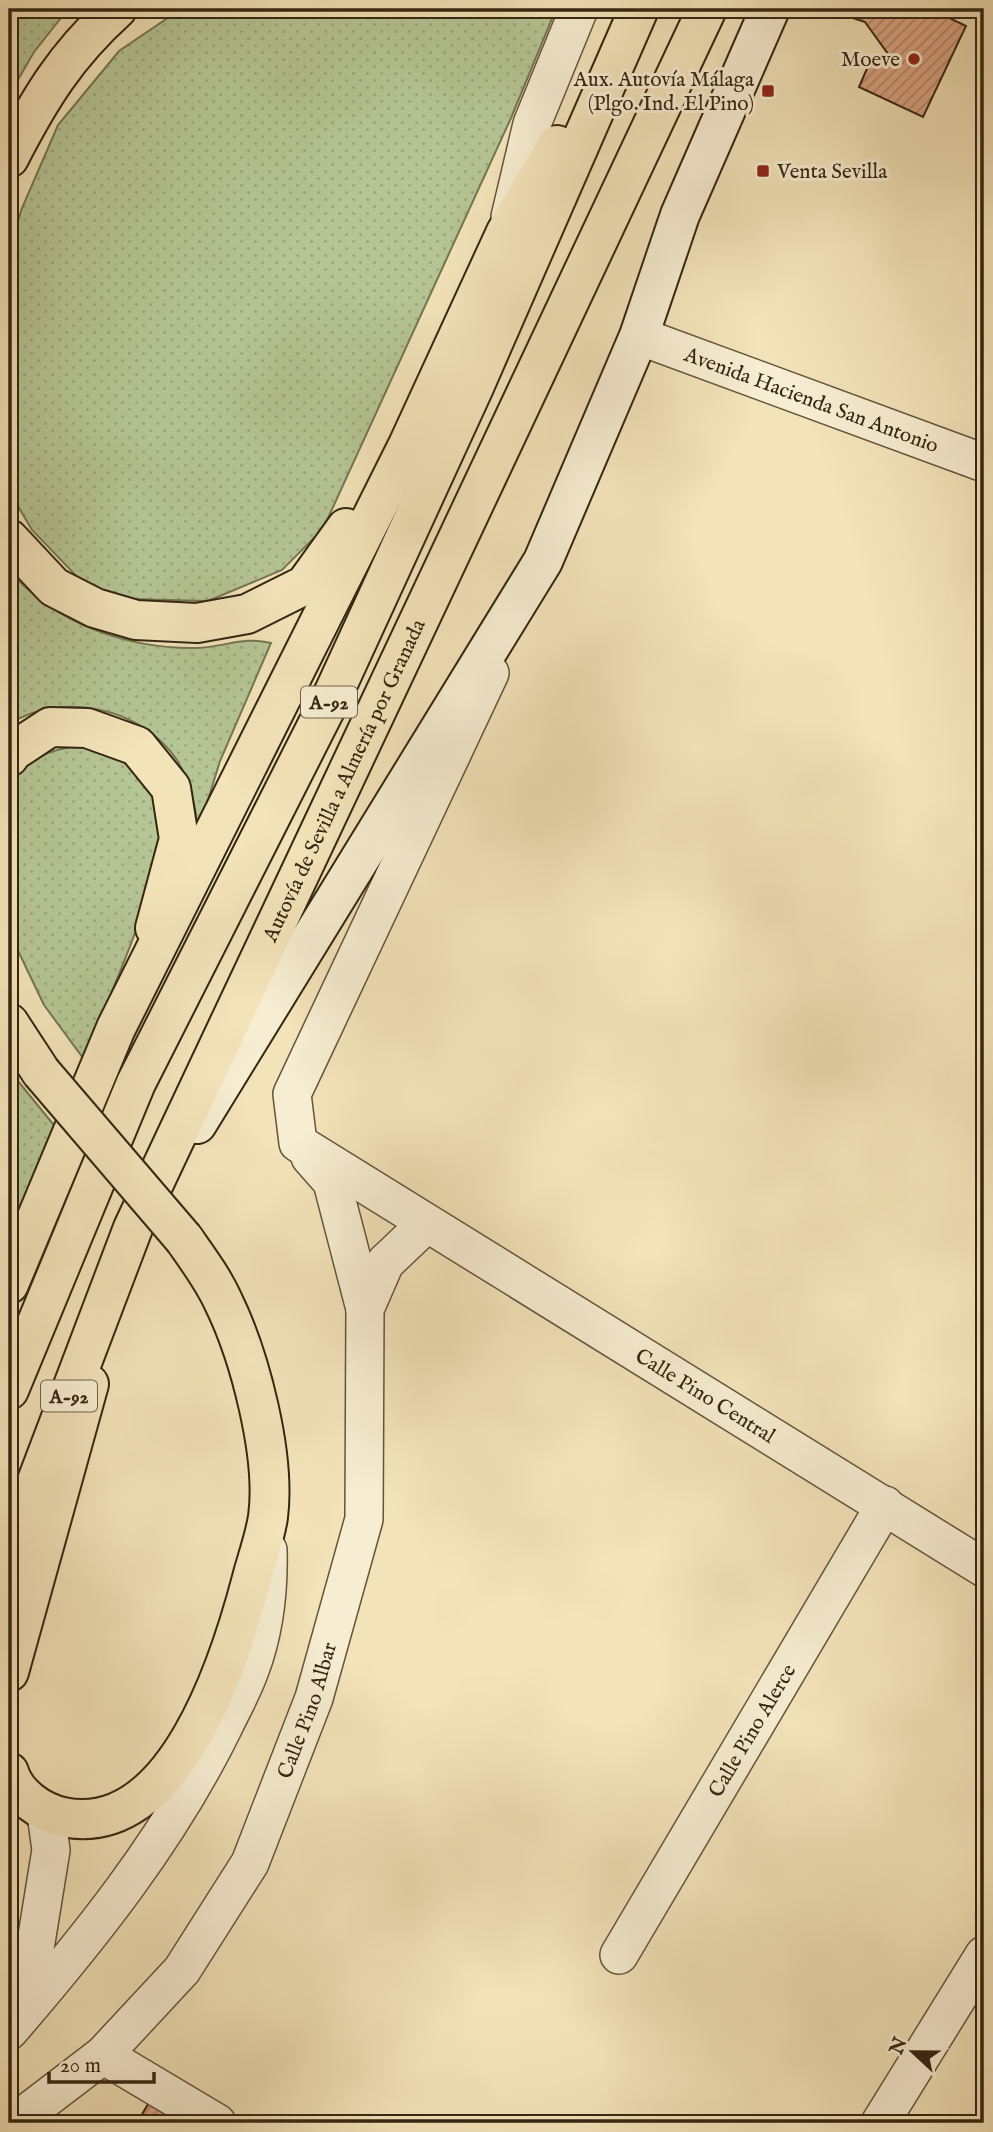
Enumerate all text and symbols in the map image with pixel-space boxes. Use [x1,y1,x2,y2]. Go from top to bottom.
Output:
place label: Moeve [841,47,900,74]
marker: Moeve [906,51,922,67]
place label: Aux. Autovía Málaga (Plgo. Ind. El Pino) [573,67,755,118]
marker: Aux. Autovía Málaga (Plgo. Ind. El Pino) [760,83,776,99]
place label: Venta Sevilla [776,159,888,186]
marker: Venta Sevilla [755,163,771,179]
street label: Avenida Hacienda San Antonio [679,341,942,460]
street label: Autovía de Sevilla a Almería por Granada [257,614,433,948]
road number: A-92 [301,687,357,718]
street label: Calle Pino Central [630,1343,780,1451]
road number: A-92 [41,1380,97,1412]
street label: Calle Pino Albar [272,1639,344,1783]
street label: Calle Pino Alerce [703,1659,803,1803]
north arrow [878,2016,948,2086]
text: N [885,2034,914,2059]
scale bar [49,2041,154,2085]
text: 20 m [60,2053,101,2080]

